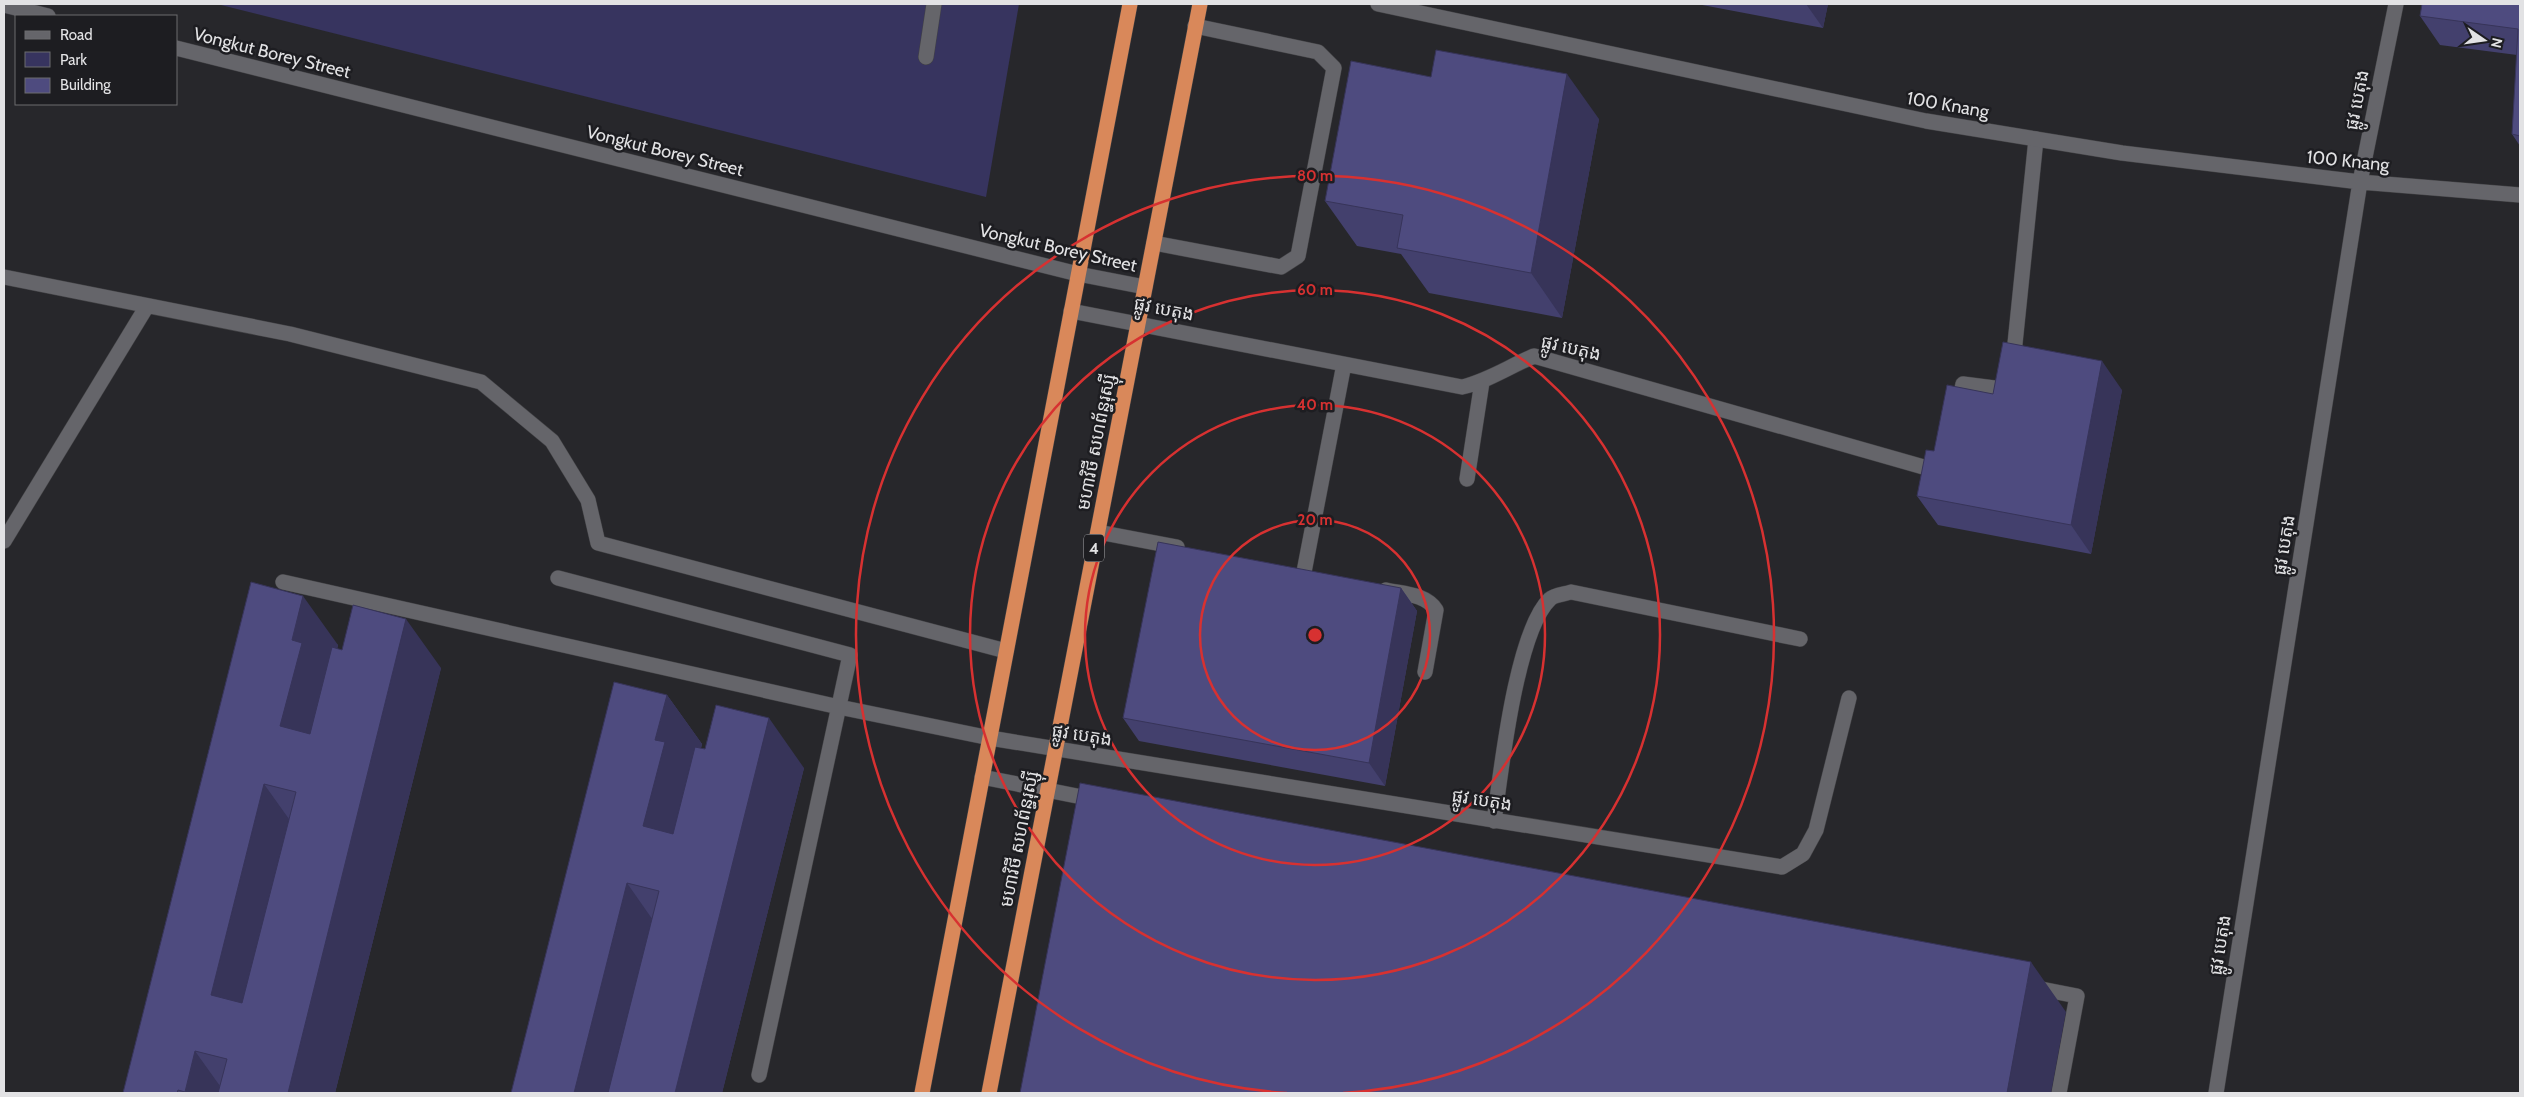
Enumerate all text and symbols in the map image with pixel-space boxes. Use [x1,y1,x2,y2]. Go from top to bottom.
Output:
legend [15,15,178,105]
north arrow [2459,15,2509,65]
street label: Vongkut Borey Street [191,23,353,83]
text: Road [60,26,93,44]
text: N [2487,36,2507,50]
text: Park [60,51,87,69]
street label: ផ្លូវ បេតុង [2340,68,2379,133]
text: Building [60,76,111,94]
street label: 100 Knang [1905,87,1992,123]
street label: Vongkut Borey Street [584,121,746,181]
street label: 100 Knang [2306,146,2391,176]
text: 80 m [1297,167,1333,185]
street label: Vongkut Borey Street [977,219,1139,277]
text: 60 m [1297,281,1333,299]
street label: ផ្លូវ បេតុង [1131,292,1196,331]
street label: ផ្លូវ បេតុង [1538,330,1603,371]
street label: មហាវិថី សហព័ន្ធរុស្ស៊ី [1071,372,1126,513]
text: 40 m [1297,396,1333,414]
text: 20 m [1298,511,1332,529]
street label: ផ្លូវ បេតុង [2268,513,2305,578]
road number: 4 [1084,534,1104,562]
centre of rings [1306,626,1324,644]
street label: ផ្លូវ បេតុង [1049,719,1114,756]
street label: មហាវិថី សហព័ន្ធរុស្ស៊ី [994,769,1049,910]
street label: ផ្លូវ បេតុង [1449,784,1514,821]
street label: ផ្លូវ បេតុង [2204,913,2241,978]

